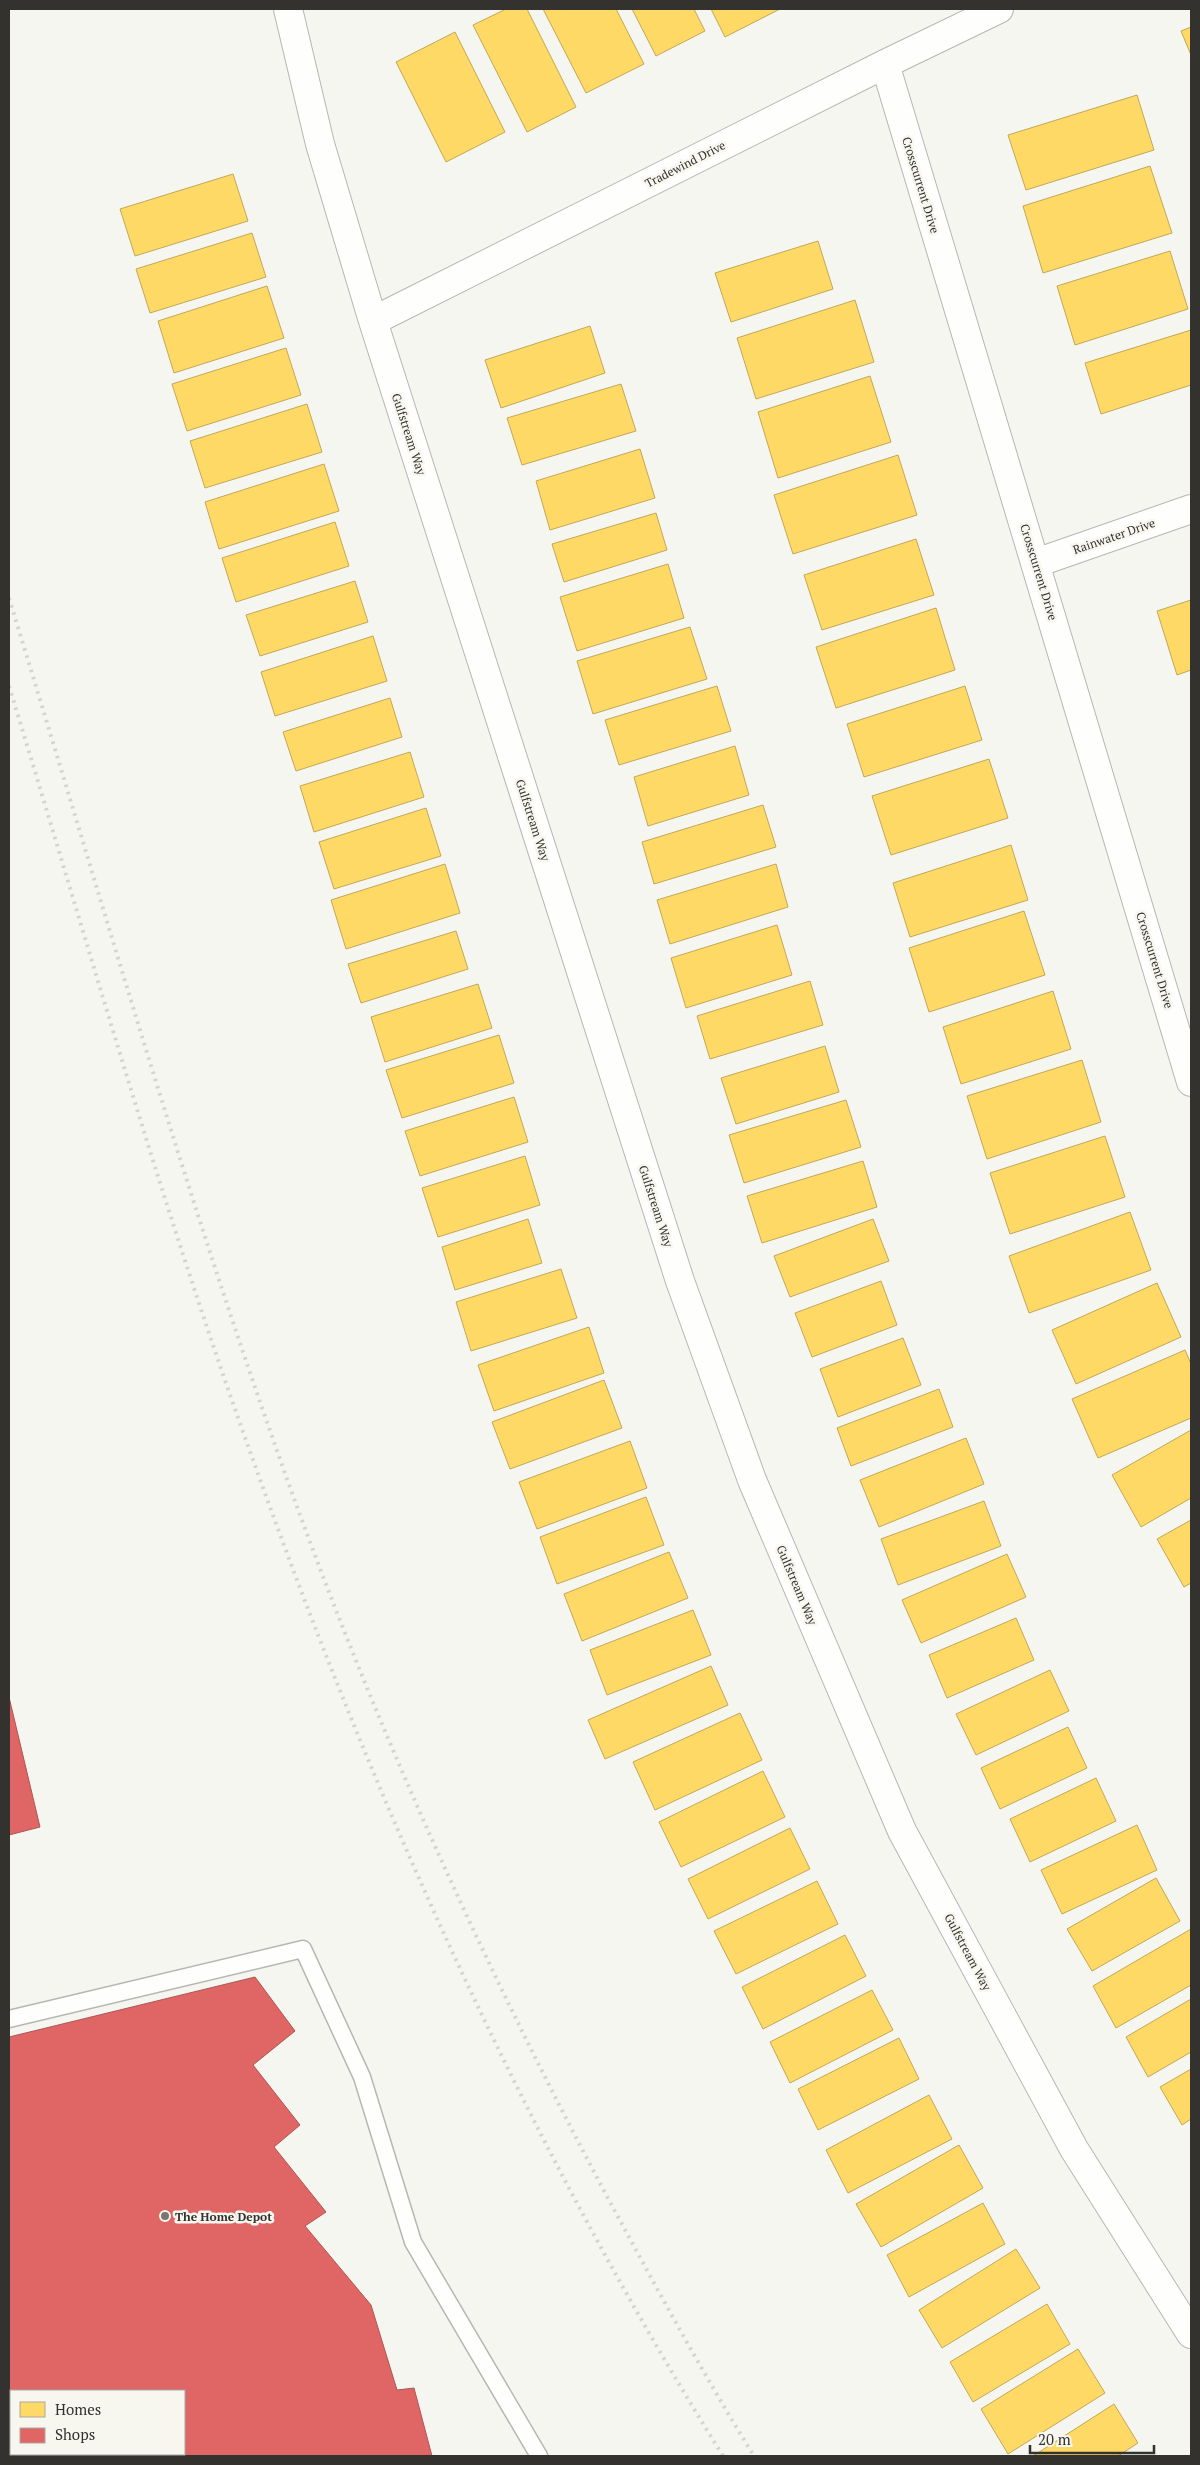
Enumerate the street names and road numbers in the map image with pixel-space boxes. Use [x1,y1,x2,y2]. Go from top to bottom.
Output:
street label: Crosscurrent Drive [899,135,943,235]
street label: Tradewind Drive [642,137,728,191]
street label: Gulfstream Way [389,391,430,478]
street label: Rainwater Drive [1071,515,1157,557]
street label: Crosscurrent Drive [1017,522,1061,622]
street label: Gulfstream Way [513,777,554,864]
street label: Crosscurrent Drive [1133,910,1177,1010]
street label: Gulfstream Way [636,1163,677,1250]
street label: Gulfstream Way [773,1543,821,1628]
street label: Gulfstream Way [941,1911,995,1994]

